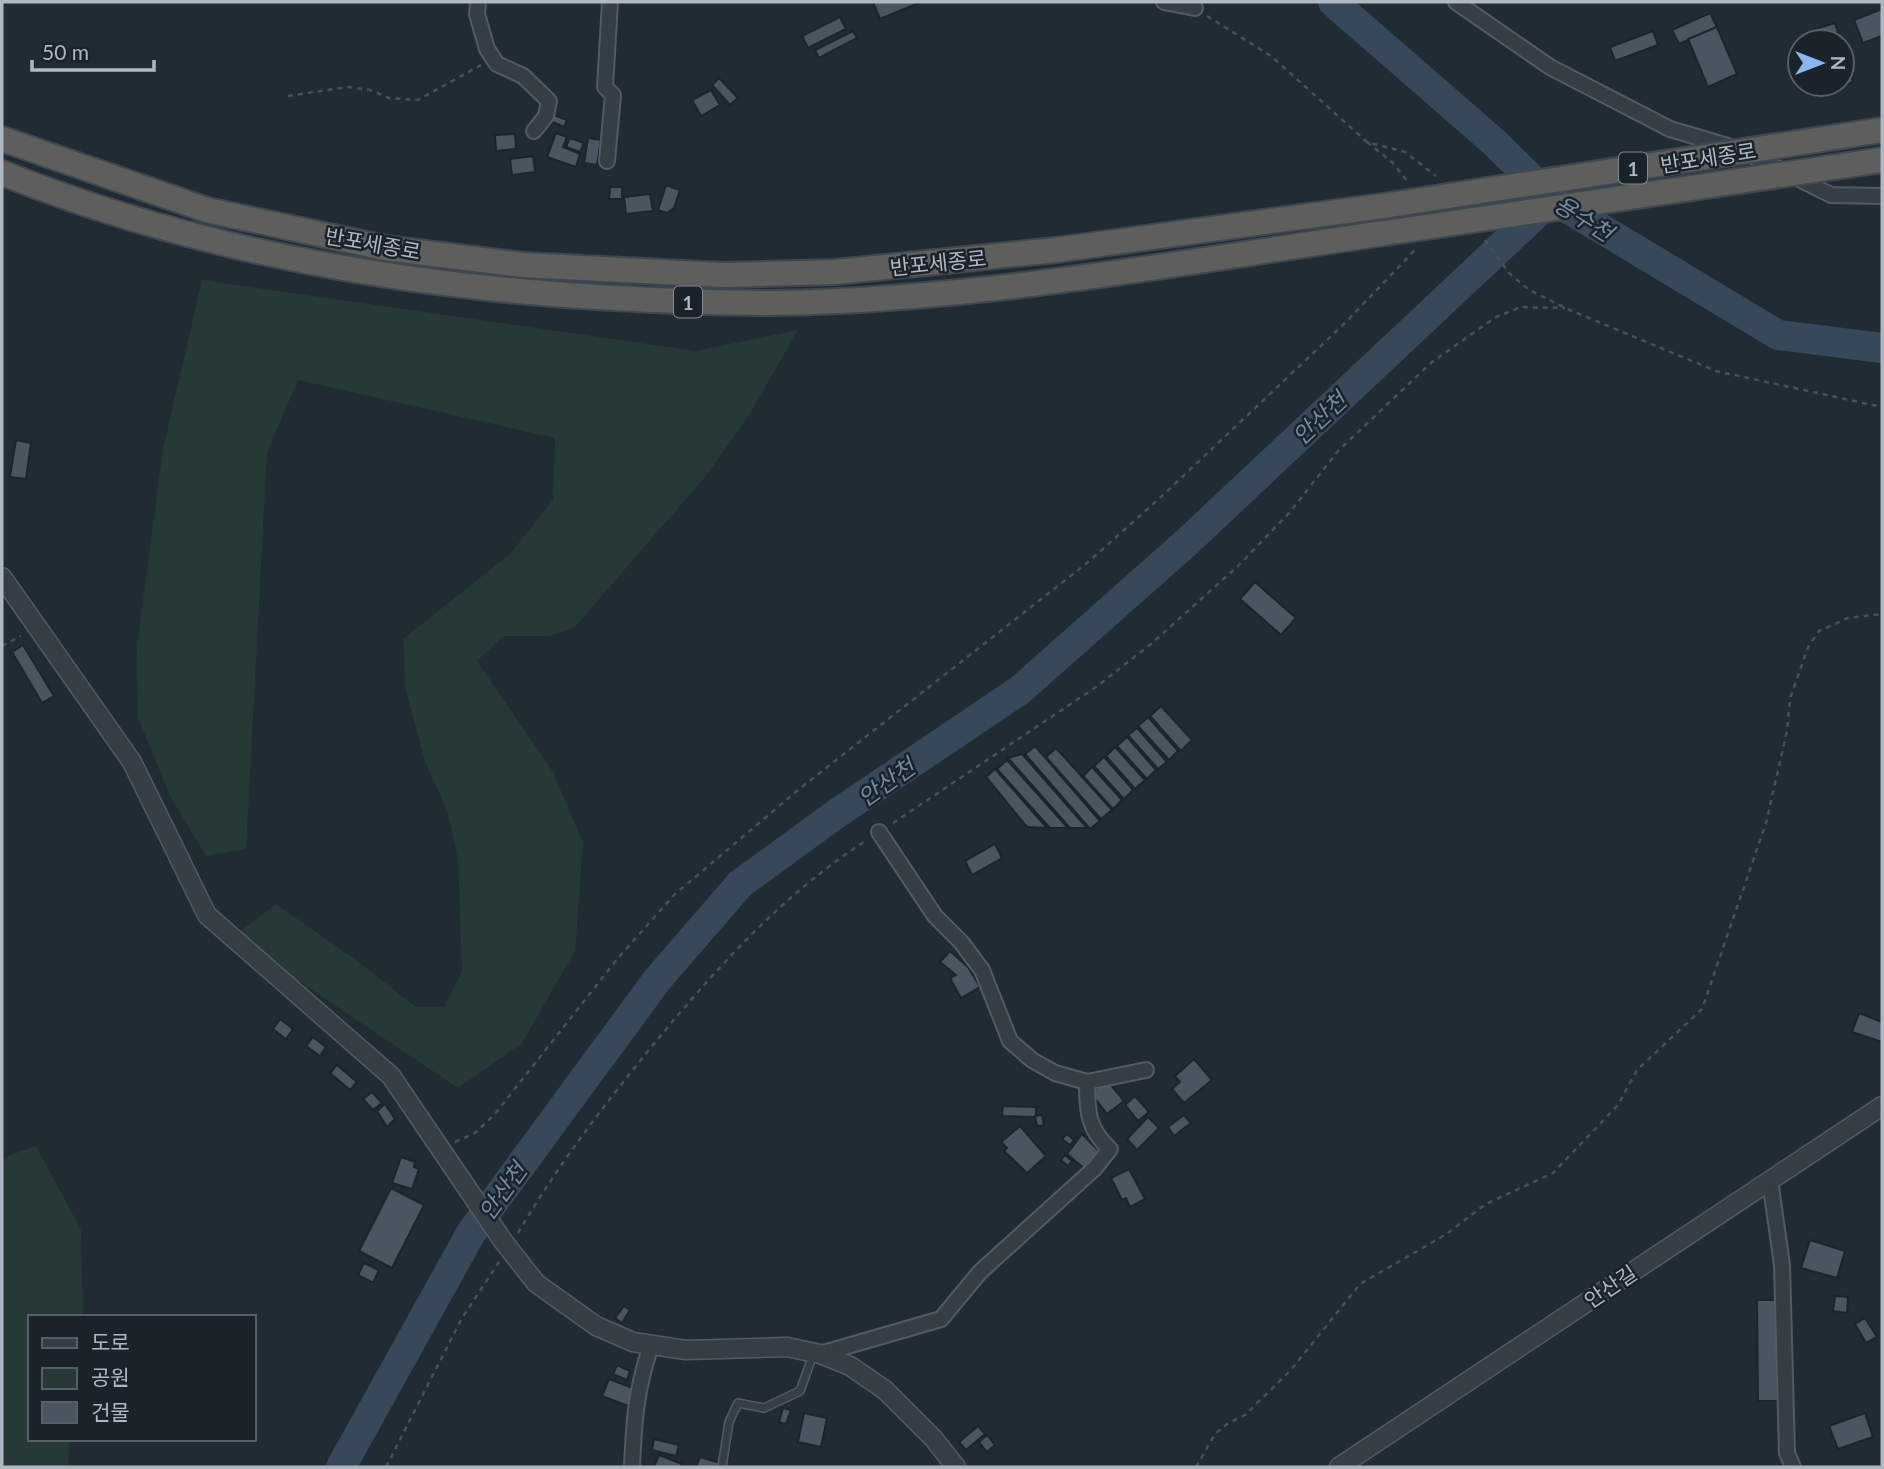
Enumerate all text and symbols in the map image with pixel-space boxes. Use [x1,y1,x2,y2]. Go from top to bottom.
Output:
scale bar [32,28,154,72]
north arrow [1786,28,1856,98]
text: 50 m [42,39,89,64]
text: N [1827,56,1850,70]
street label: 반포세종로 [1658,137,1758,177]
road number: 1 [1619,152,1647,184]
water label: 용수천 [1550,189,1621,248]
street label: 반포세종로 [323,222,423,264]
street label: 반포세종로 [889,245,987,279]
road number: 1 [674,286,702,318]
water label: 안산천 [1286,384,1354,450]
water label: 안산천 [852,751,922,812]
water label: 안산천 [472,1155,534,1225]
street label: 안산길 [1579,1259,1641,1313]
legend [28,1315,256,1441]
text: 도로 [91,1329,130,1354]
text: 공원 [91,1364,130,1389]
text: 건물 [91,1399,130,1424]

